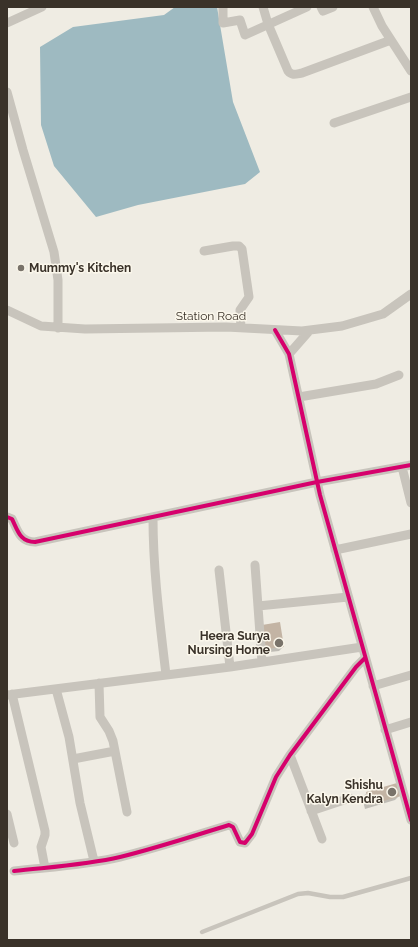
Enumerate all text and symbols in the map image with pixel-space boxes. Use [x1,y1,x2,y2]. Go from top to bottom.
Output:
place label: Mummy's Kitchen [29,261,131,275]
marker: Mummy's Kitchen [16,263,26,273]
street label: Station Road [176,309,246,323]
place label: Heera Surya Nursing Home [188,629,270,657]
marker: Heera Surya Nursing Home [273,637,285,649]
place label: Shishu Kalyn Kendra [307,778,383,806]
marker: Shishu Kalyn Kendra [386,786,398,798]

